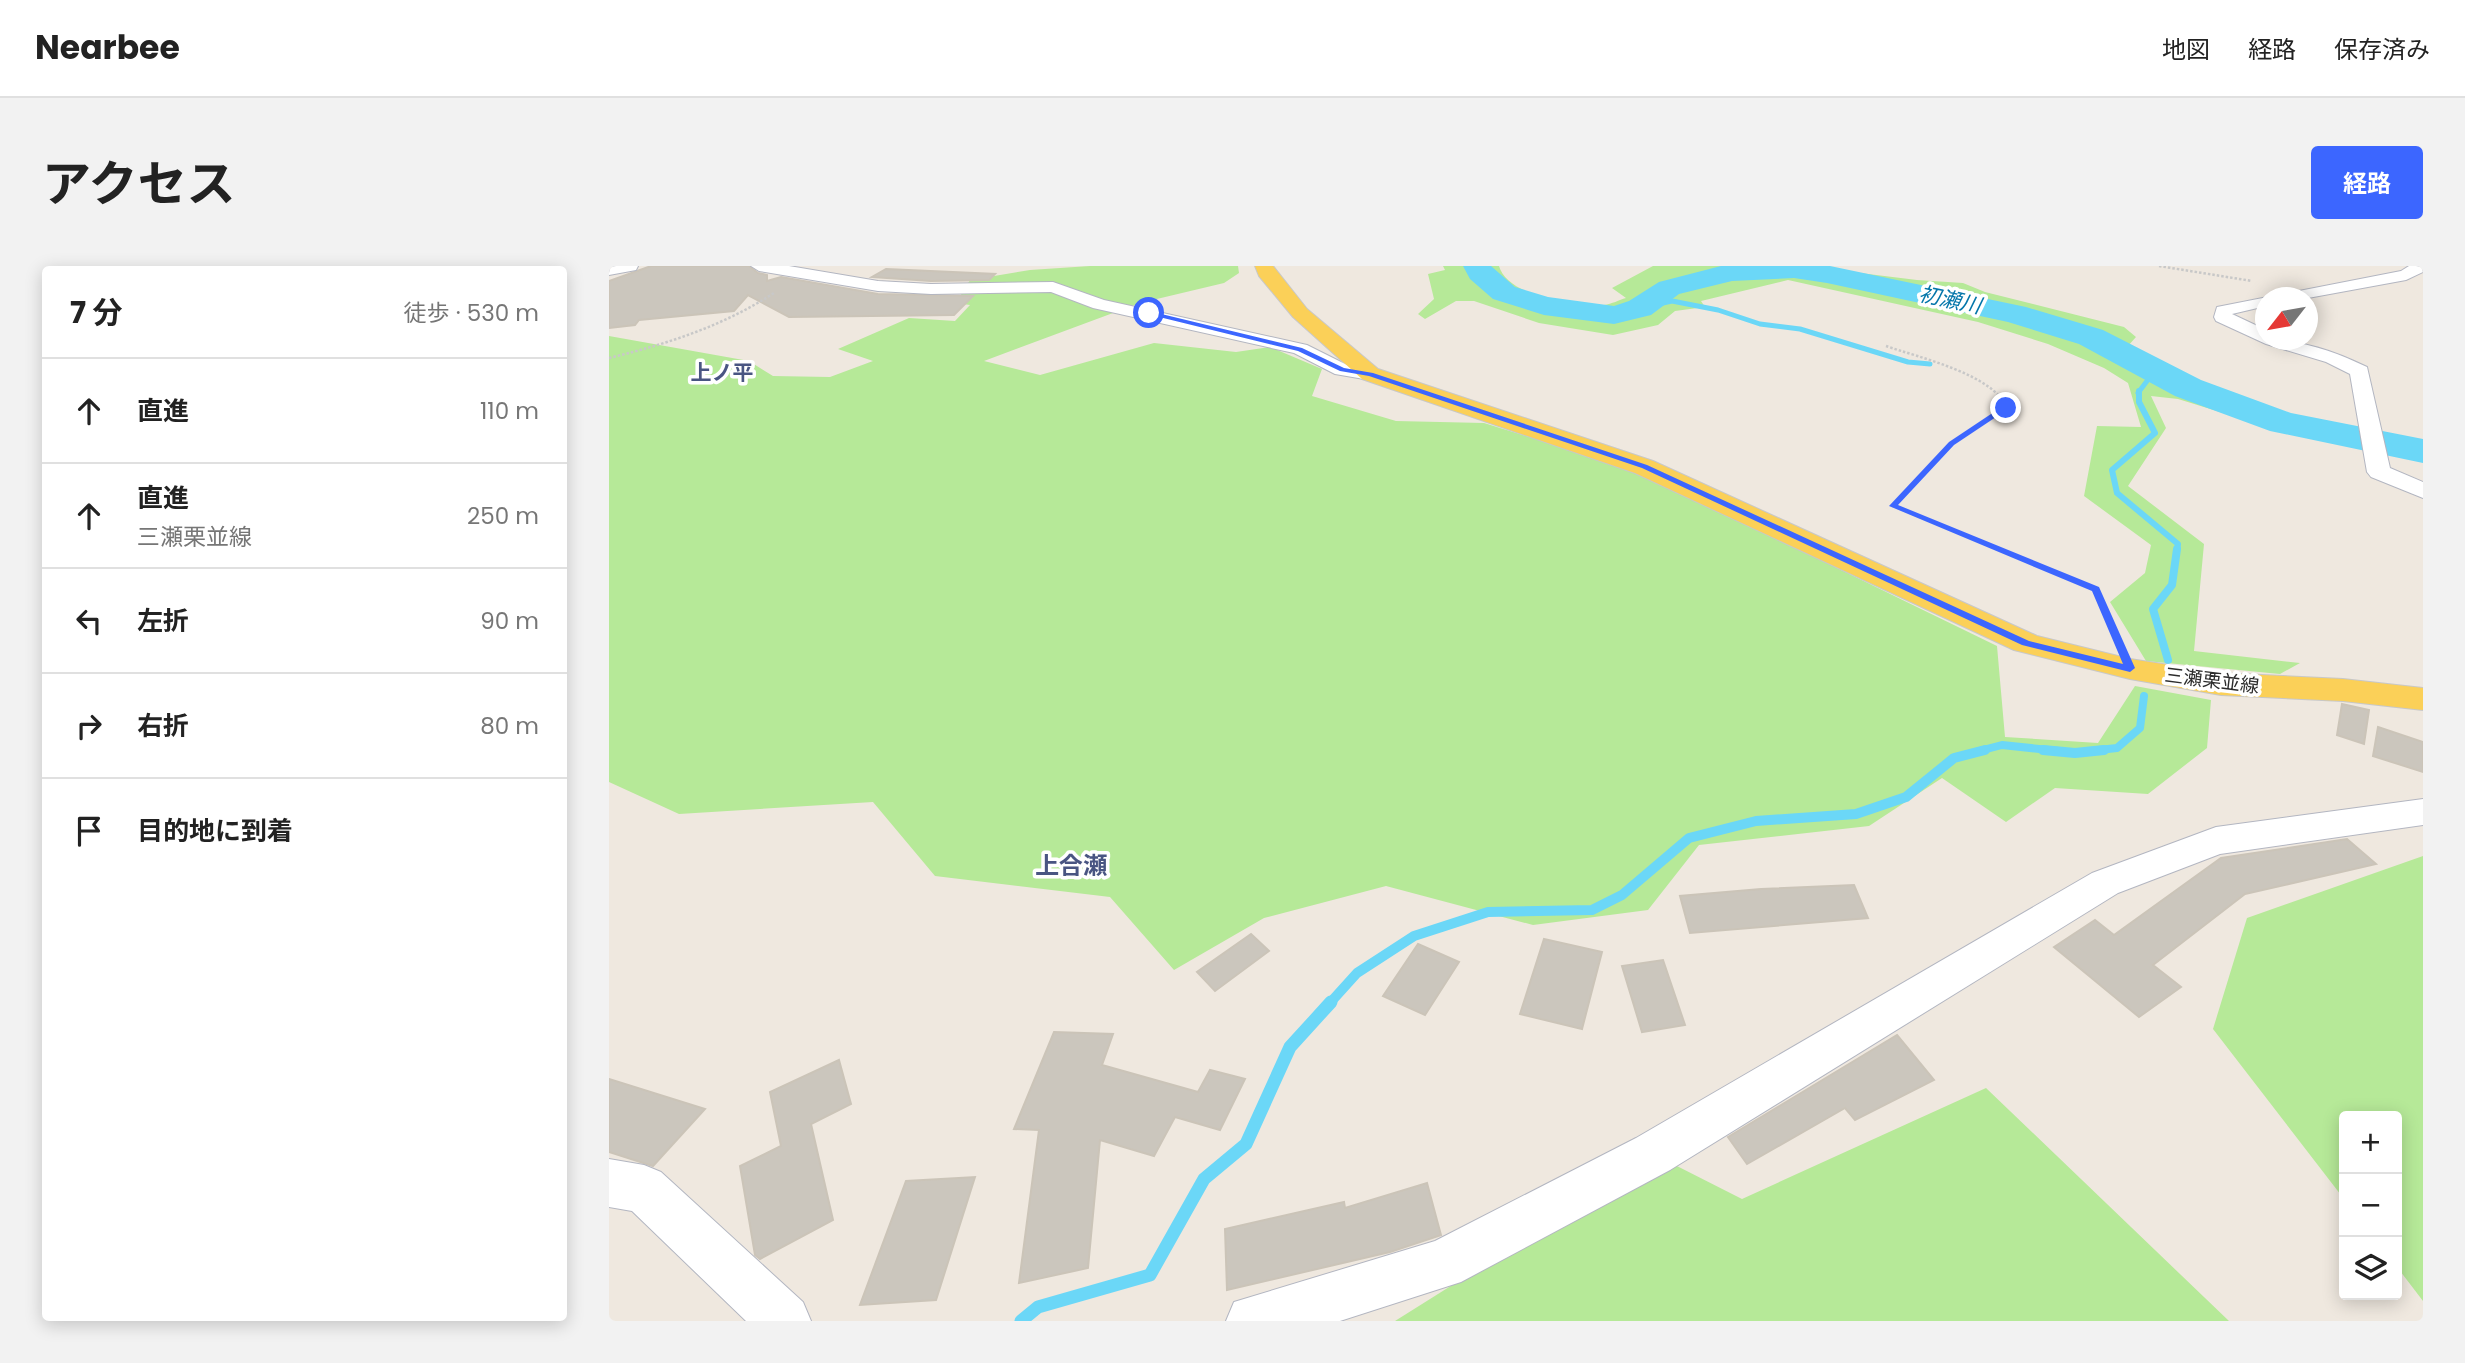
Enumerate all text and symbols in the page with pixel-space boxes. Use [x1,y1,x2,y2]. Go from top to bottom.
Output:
text: Nearbee [35,24,180,71]
text: 地図 [2162,33,2210,66]
text: 経路 [2248,33,2296,66]
text: 保存済み [2334,33,2430,66]
button: 経路 [2311,146,2423,219]
text: アクセス [42,150,236,218]
water label: 初瀬川 [1916,279,1986,321]
north arrow [2255,287,2318,350]
text: 7 分 [70,291,122,334]
text: 徒歩 · 530 m [404,297,539,329]
route start [1133,297,1164,328]
district label: 上ノ平 [691,358,754,387]
icon: ahead [70,392,108,430]
route end [1990,392,2021,423]
text: 直進 [137,393,189,429]
text: 110 m [480,395,539,427]
text: 直進 [137,480,189,516]
icon: ahead [70,497,108,535]
text: 250 m [467,500,539,532]
text: 三瀬栗並線 [137,521,252,553]
icon: left [70,602,108,640]
text: 左折 [137,603,189,639]
text: 90 m [480,605,539,637]
street label: 三瀬栗並線 [2163,661,2261,700]
icon: right [70,707,108,745]
text: 右折 [137,708,189,744]
text: 80 m [480,710,539,742]
icon: arrive [70,812,108,850]
text: 目的地に到着 [137,813,293,849]
district label: 上合瀬 [1035,849,1107,882]
map controls [2339,1111,2402,1300]
button: + [2339,1111,2402,1174]
button: − [2339,1174,2402,1237]
button: layers [2339,1237,2402,1300]

